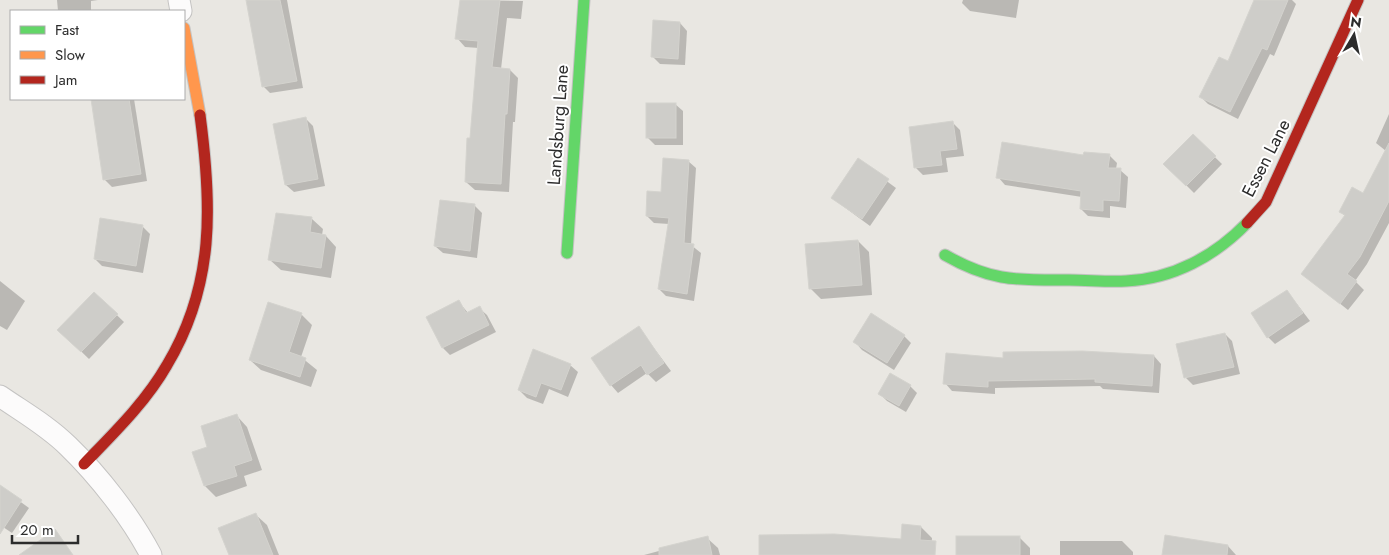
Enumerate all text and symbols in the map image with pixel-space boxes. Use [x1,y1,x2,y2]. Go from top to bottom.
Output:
legend [10,10,185,100]
north arrow [1329,10,1379,60]
text: N [1349,11,1363,33]
text: Fast [55,19,79,41]
text: Slow [55,44,86,66]
street label: Landsburg Lane [541,64,575,186]
text: Jam [53,69,78,91]
street label: Essen Lane [1235,115,1297,201]
scale bar [12,512,79,544]
text: 20 m [20,519,54,541]

